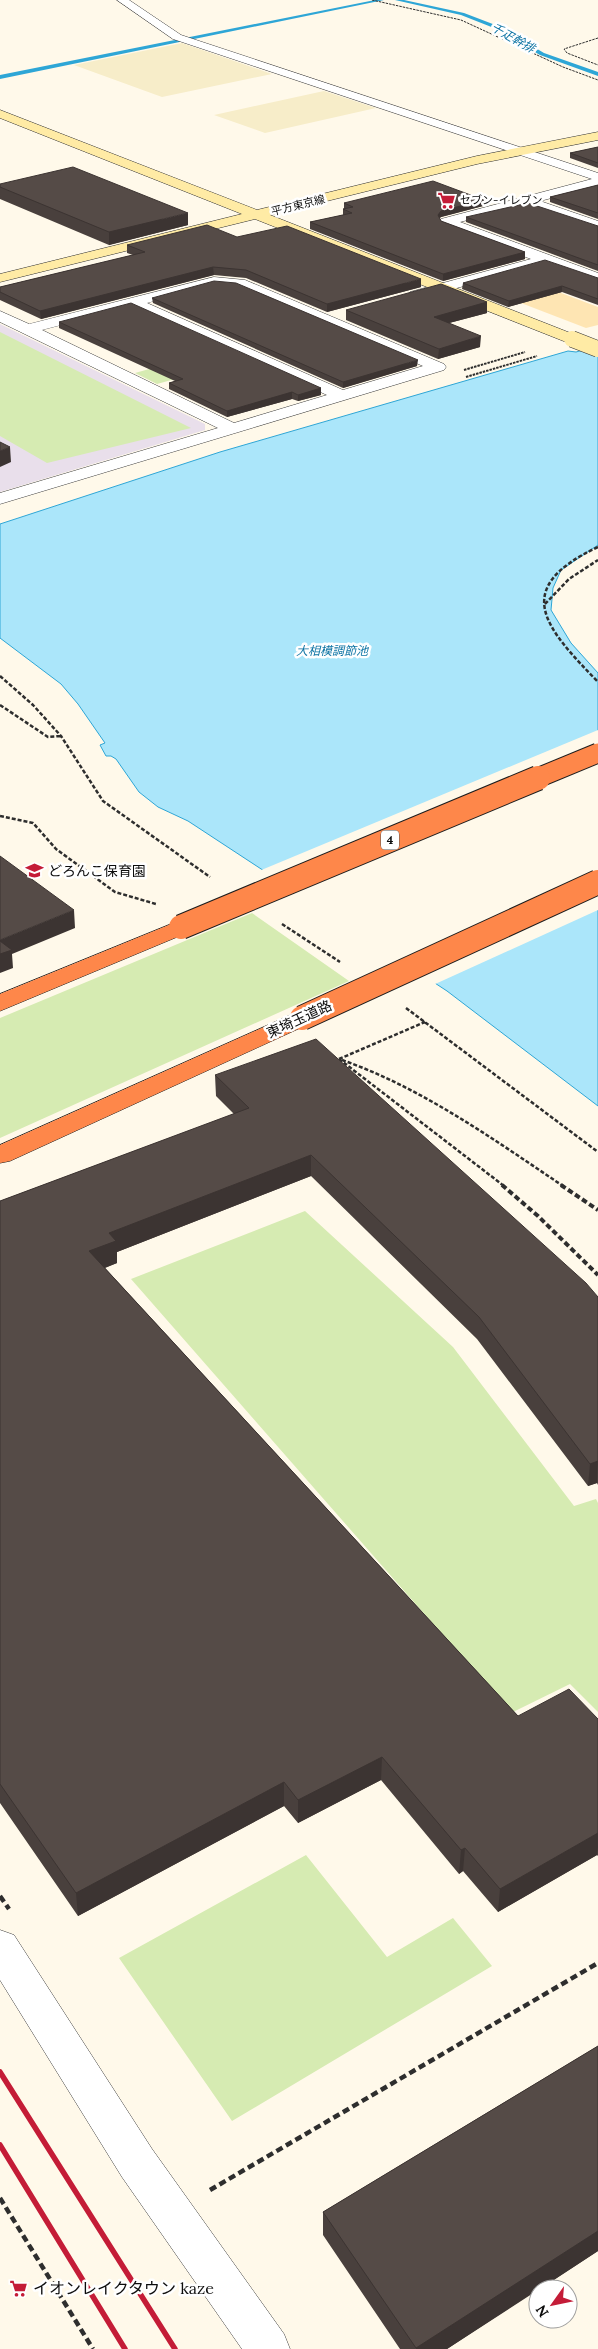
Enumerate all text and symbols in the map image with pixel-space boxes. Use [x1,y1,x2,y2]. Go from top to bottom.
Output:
water label: 千疋幹排 [489,19,540,57]
supermarket icon: セブン-イレブン [436,190,456,210]
street label: 平方東京線 [270,192,326,218]
place label: セブン-イレブン [460,193,542,207]
water label: 大相模調節池 [296,643,369,658]
road number: 4 [381,830,399,850]
school or university icon: どろんこ保育園 [24,861,44,881]
place label: どろんこ保育園 [48,862,146,880]
street label: 東埼玉道路 [263,996,335,1042]
supermarket icon: イオンレイクタウン kaze [9,2278,29,2298]
place label: イオンレイクタウン kaze [33,2278,214,2298]
north arrow [528,2279,578,2329]
text: N [532,2301,553,2321]

